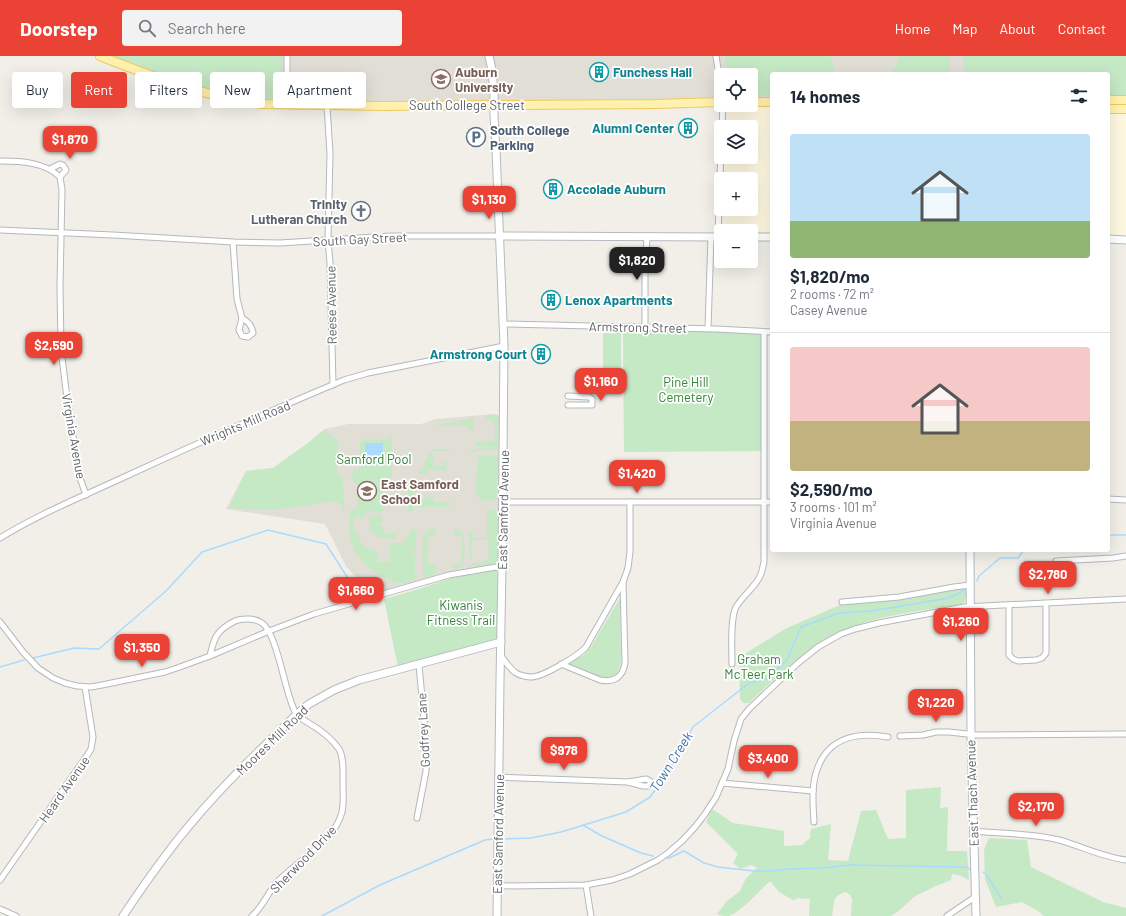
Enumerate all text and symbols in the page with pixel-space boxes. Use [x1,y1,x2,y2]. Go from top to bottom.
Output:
search box [122,10,402,46]
text: Doorstep [20,17,98,40]
icon: search [136,17,158,39]
text: Search here [168,19,246,37]
text: Home [895,20,931,37]
text: Map [953,20,977,37]
text: About [999,20,1036,37]
text: Contact [1058,20,1106,37]
building icon: Funchess Hall [588,61,610,83]
place label: Auburn University [455,64,514,95]
place label: Funchess Hall [613,64,692,80]
school or university icon: Auburn University [430,68,452,90]
map controls [714,68,758,268]
button: locate [714,68,758,112]
chip: Buy [12,72,63,108]
chip: Rent [71,72,127,108]
chip: Filters [135,72,202,108]
chip: New [210,72,265,108]
chip: Apartment [273,72,366,108]
icon: filters [1068,85,1090,107]
text: 14 homes [790,86,860,106]
street label: South College Street [409,97,525,113]
building icon: Alumni Center [677,117,699,139]
place label: Alumni Center [592,120,674,136]
button: layers [714,120,758,164]
place label: South College Parking [490,122,570,153]
pin: $1,870 [37,126,103,160]
parking icon: South College Parking [465,126,487,148]
text: $1,870 [52,131,88,147]
icon: home [904,160,976,232]
button: + [714,172,758,216]
building icon: Accolade Auburn [542,178,564,200]
place label: Accolade Auburn [567,181,666,197]
pin: $1,130 [456,186,522,220]
text: $1,130 [472,191,506,207]
place label: Trinity Lutheran Church [251,196,347,227]
church icon: Trinity Lutheran Church [350,200,372,222]
button: − [714,224,758,268]
street label: South Gay Street [312,229,408,249]
pin: $1,820 [604,247,670,281]
text: $1,820 [618,252,656,268]
street label: Reese Avenue [322,265,340,345]
text: $1,820/mo [790,266,870,286]
text: 2 rooms · 72 m² [790,286,874,302]
building icon: Lenox Apartments [540,289,562,311]
place label: Lenox Apartments [565,292,673,308]
text: Casey Avenue [790,302,867,318]
street label: Armstrong Street [589,318,687,336]
pin: $2,590 [21,332,87,366]
text: $2,590 [34,337,74,353]
building icon: Armstrong Court [530,343,552,365]
place label: Armstrong Court [430,346,527,362]
pin: $1,160 [568,368,634,402]
text: $1,160 [584,373,618,389]
icon: home [904,373,976,445]
park label: Pine Hill Cemetery [659,374,713,405]
street label: Virginia Avenue [59,392,89,480]
street label: Wrights Mill Road [197,397,293,449]
street label: East Samford Avenue [494,450,512,570]
park label: Samford Pool [336,451,412,467]
pin: $1,420 [604,460,670,494]
text: $1,420 [618,465,656,481]
place label: East Samford School [381,476,459,507]
text: $2,590/mo [790,479,873,499]
school or university icon: East Samford School [356,480,378,502]
text: 3 rooms · 101 m² [790,499,877,515]
text: Virginia Avenue [790,515,877,531]
pin: $2,780 [1015,561,1081,595]
text: $2,780 [1028,566,1068,582]
pin: $1,660 [323,577,389,611]
text: $1,660 [338,582,374,598]
park label: Kiwanis Fitness Trail [427,597,495,628]
pin: $1,260 [928,608,994,642]
text: $1,260 [942,613,980,629]
pin: $1,350 [109,634,175,668]
text: $1,350 [124,639,160,655]
park label: Graham McTeer Park [724,651,794,682]
pin: $1,220 [903,689,969,723]
street label: Godfrey Lane [413,692,433,768]
text: $1,220 [917,694,955,710]
street label: Moores Mill Road [233,702,311,778]
water label: Town Creek [645,728,696,795]
pin: $978 [540,737,588,771]
street label: East Thach Avenue [962,739,982,847]
text: $978 [550,742,578,758]
pin: $3,400 [735,745,801,779]
text: $3,400 [748,750,788,766]
street label: Heard Avenue [35,753,93,825]
street label: East Samford Avenue [489,774,507,894]
pin: $2,170 [1003,793,1069,827]
text: $2,170 [1018,798,1054,814]
street label: Sherwood Drive [266,822,340,896]

